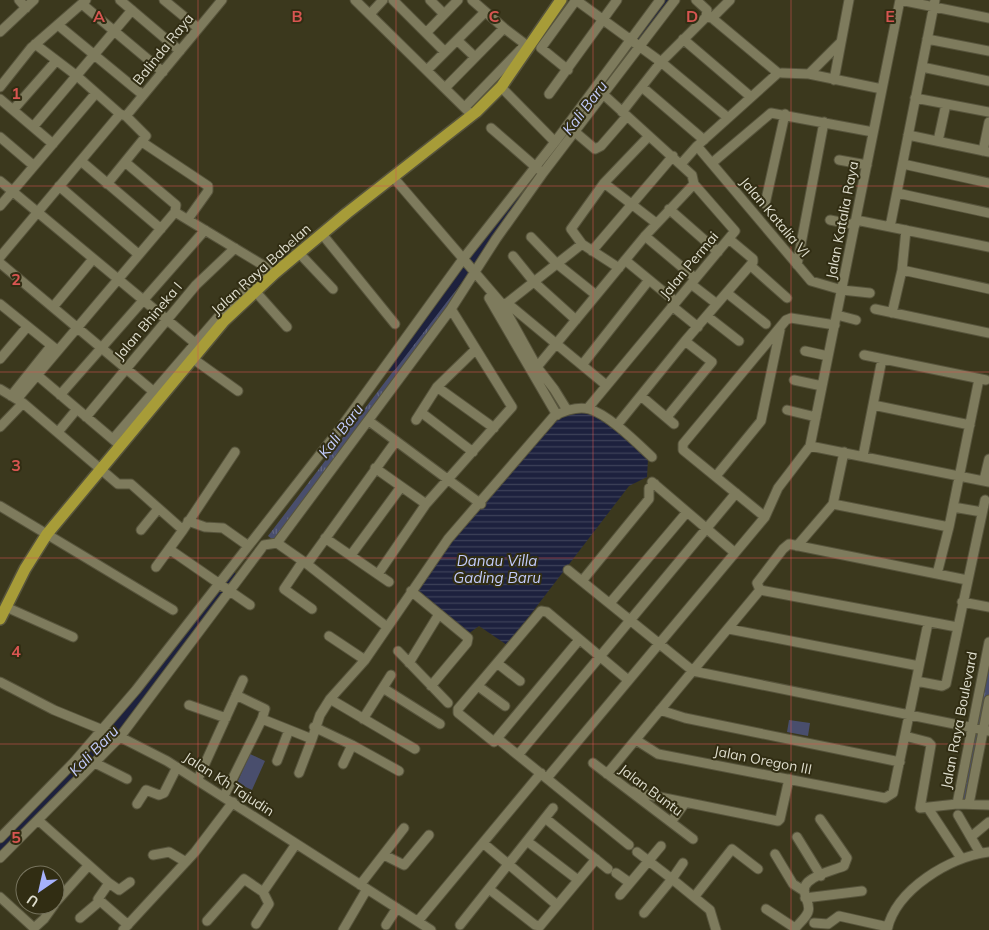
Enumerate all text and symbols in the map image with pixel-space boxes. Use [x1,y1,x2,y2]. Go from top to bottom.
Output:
text: A [93,6,105,26]
text: B [291,6,303,26]
text: C [489,6,500,26]
text: D [686,6,698,26]
text: E [885,6,895,26]
street label: Balinda Raya [129,10,197,88]
water label: Kali Baru [558,77,611,139]
text: 1 [11,83,21,103]
street label: Jalan Katalia Raya [822,160,862,280]
street label: Jalan Katalia VI [736,173,814,261]
street label: Jalan Raya Babelan [207,220,315,318]
street label: Jalan Permai [656,228,722,302]
text: 2 [11,269,21,289]
street label: Jalan Bhineka I [110,278,186,364]
water label: Kali Baru [314,400,367,462]
text: 3 [11,455,21,475]
water label: Danau Villa Gading Baru [453,551,541,587]
text: 4 [11,641,21,661]
street label: Jalan Raya Boulevard [937,650,981,790]
water label: Kali Baru [65,721,123,780]
street label: Jalan Oregon III [713,742,813,778]
street label: Jalan Kh Tajudin [180,748,278,820]
street label: Jalan Buntu [615,760,687,820]
text: 5 [11,827,21,847]
north arrow [15,865,65,915]
text: U [23,890,42,911]

